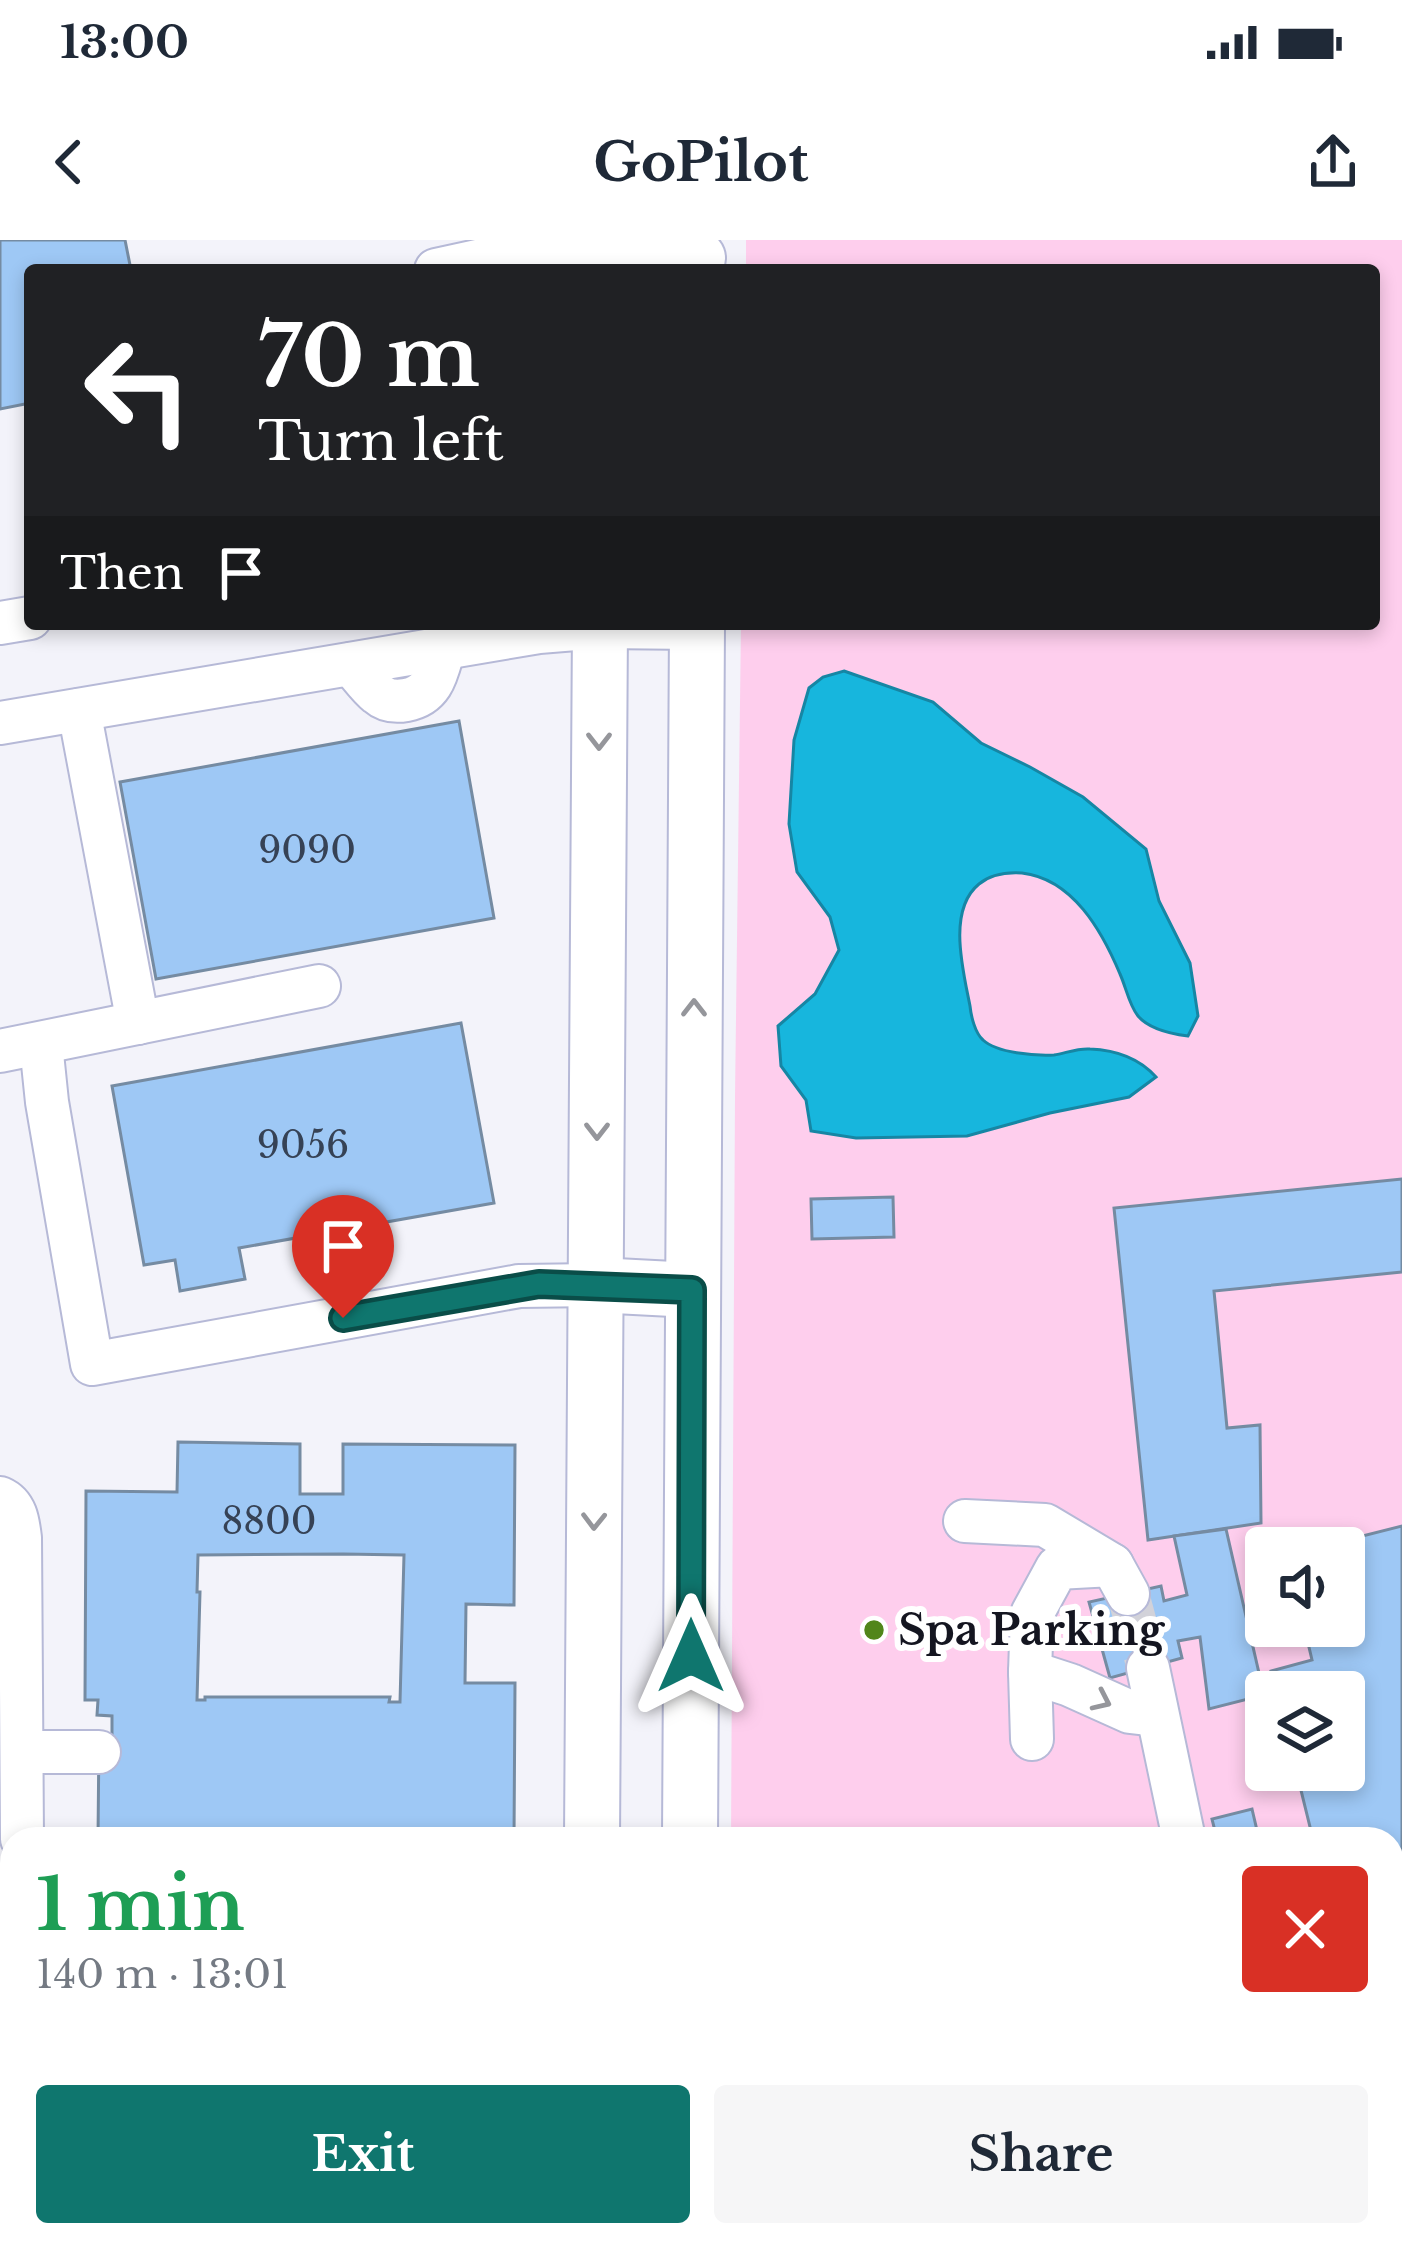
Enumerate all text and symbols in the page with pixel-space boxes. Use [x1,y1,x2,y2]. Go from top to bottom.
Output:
text: 13:00 [60,14,189,70]
icon: back [36,129,102,195]
text: GoPilot [593,129,809,196]
icon: share [1300,129,1366,195]
text: 70 m [258,305,480,409]
icon: left [60,312,216,468]
text: Turn left [258,408,504,475]
icon: arrive [208,540,274,606]
text: Then [60,545,184,601]
one-way arrow [586,733,612,751]
house number: 9090 [258,828,356,873]
one-way arrow [681,998,707,1016]
house number: 9056 [257,1123,349,1168]
one-way arrow [584,1123,610,1141]
pin [292,1195,394,1318]
icon: arrive [310,1213,376,1279]
house number: 8800 [221,1499,317,1544]
one-way arrow [582,1512,608,1531]
map controls [1245,1527,1365,1791]
button: sound [1245,1527,1365,1647]
position arrow [628,1593,754,1719]
place label: Spa Parking [898,1604,1165,1656]
marker: Spa Parking [861,1617,887,1643]
button: layers [1245,1671,1365,1791]
one-way arrow [1090,1686,1111,1710]
text: 1 min [36,1860,245,1949]
button: close [1242,1866,1368,1992]
text: 140 m · 13:01 [36,1950,288,1999]
button: Exit [36,2085,690,2223]
button: Share [714,2085,1368,2223]

